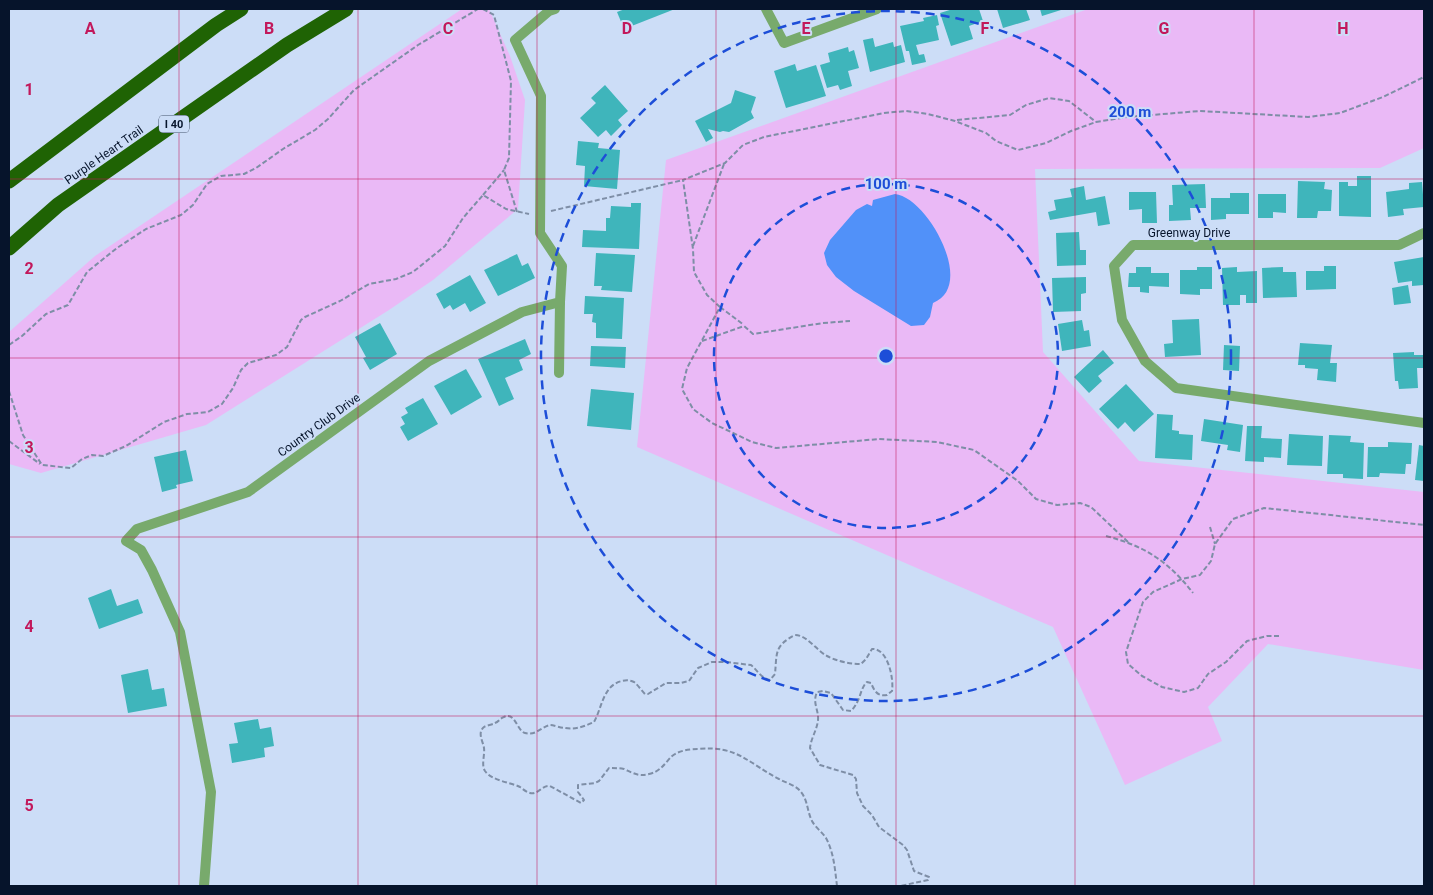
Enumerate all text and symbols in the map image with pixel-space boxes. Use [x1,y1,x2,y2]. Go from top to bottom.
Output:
text: A [85,19,96,38]
text: B [264,19,274,38]
text: C [443,19,453,38]
text: D [622,19,632,38]
text: E [802,19,811,38]
text: F [981,19,990,38]
text: G [1159,19,1170,38]
text: H [1337,19,1349,38]
text: 1 [24,80,34,99]
text: 200 m [1109,103,1151,121]
road number: I 40 [159,116,189,132]
street label: Purple Heart Trail [62,123,146,187]
text: 100 m [865,175,907,193]
street label: Greenway Drive [1148,226,1230,240]
text: 2 [24,259,34,278]
centre of rings [877,347,895,365]
street label: Country Club Drive [275,390,363,460]
text: 3 [24,438,34,457]
text: 4 [24,617,34,636]
text: 5 [24,796,34,815]

